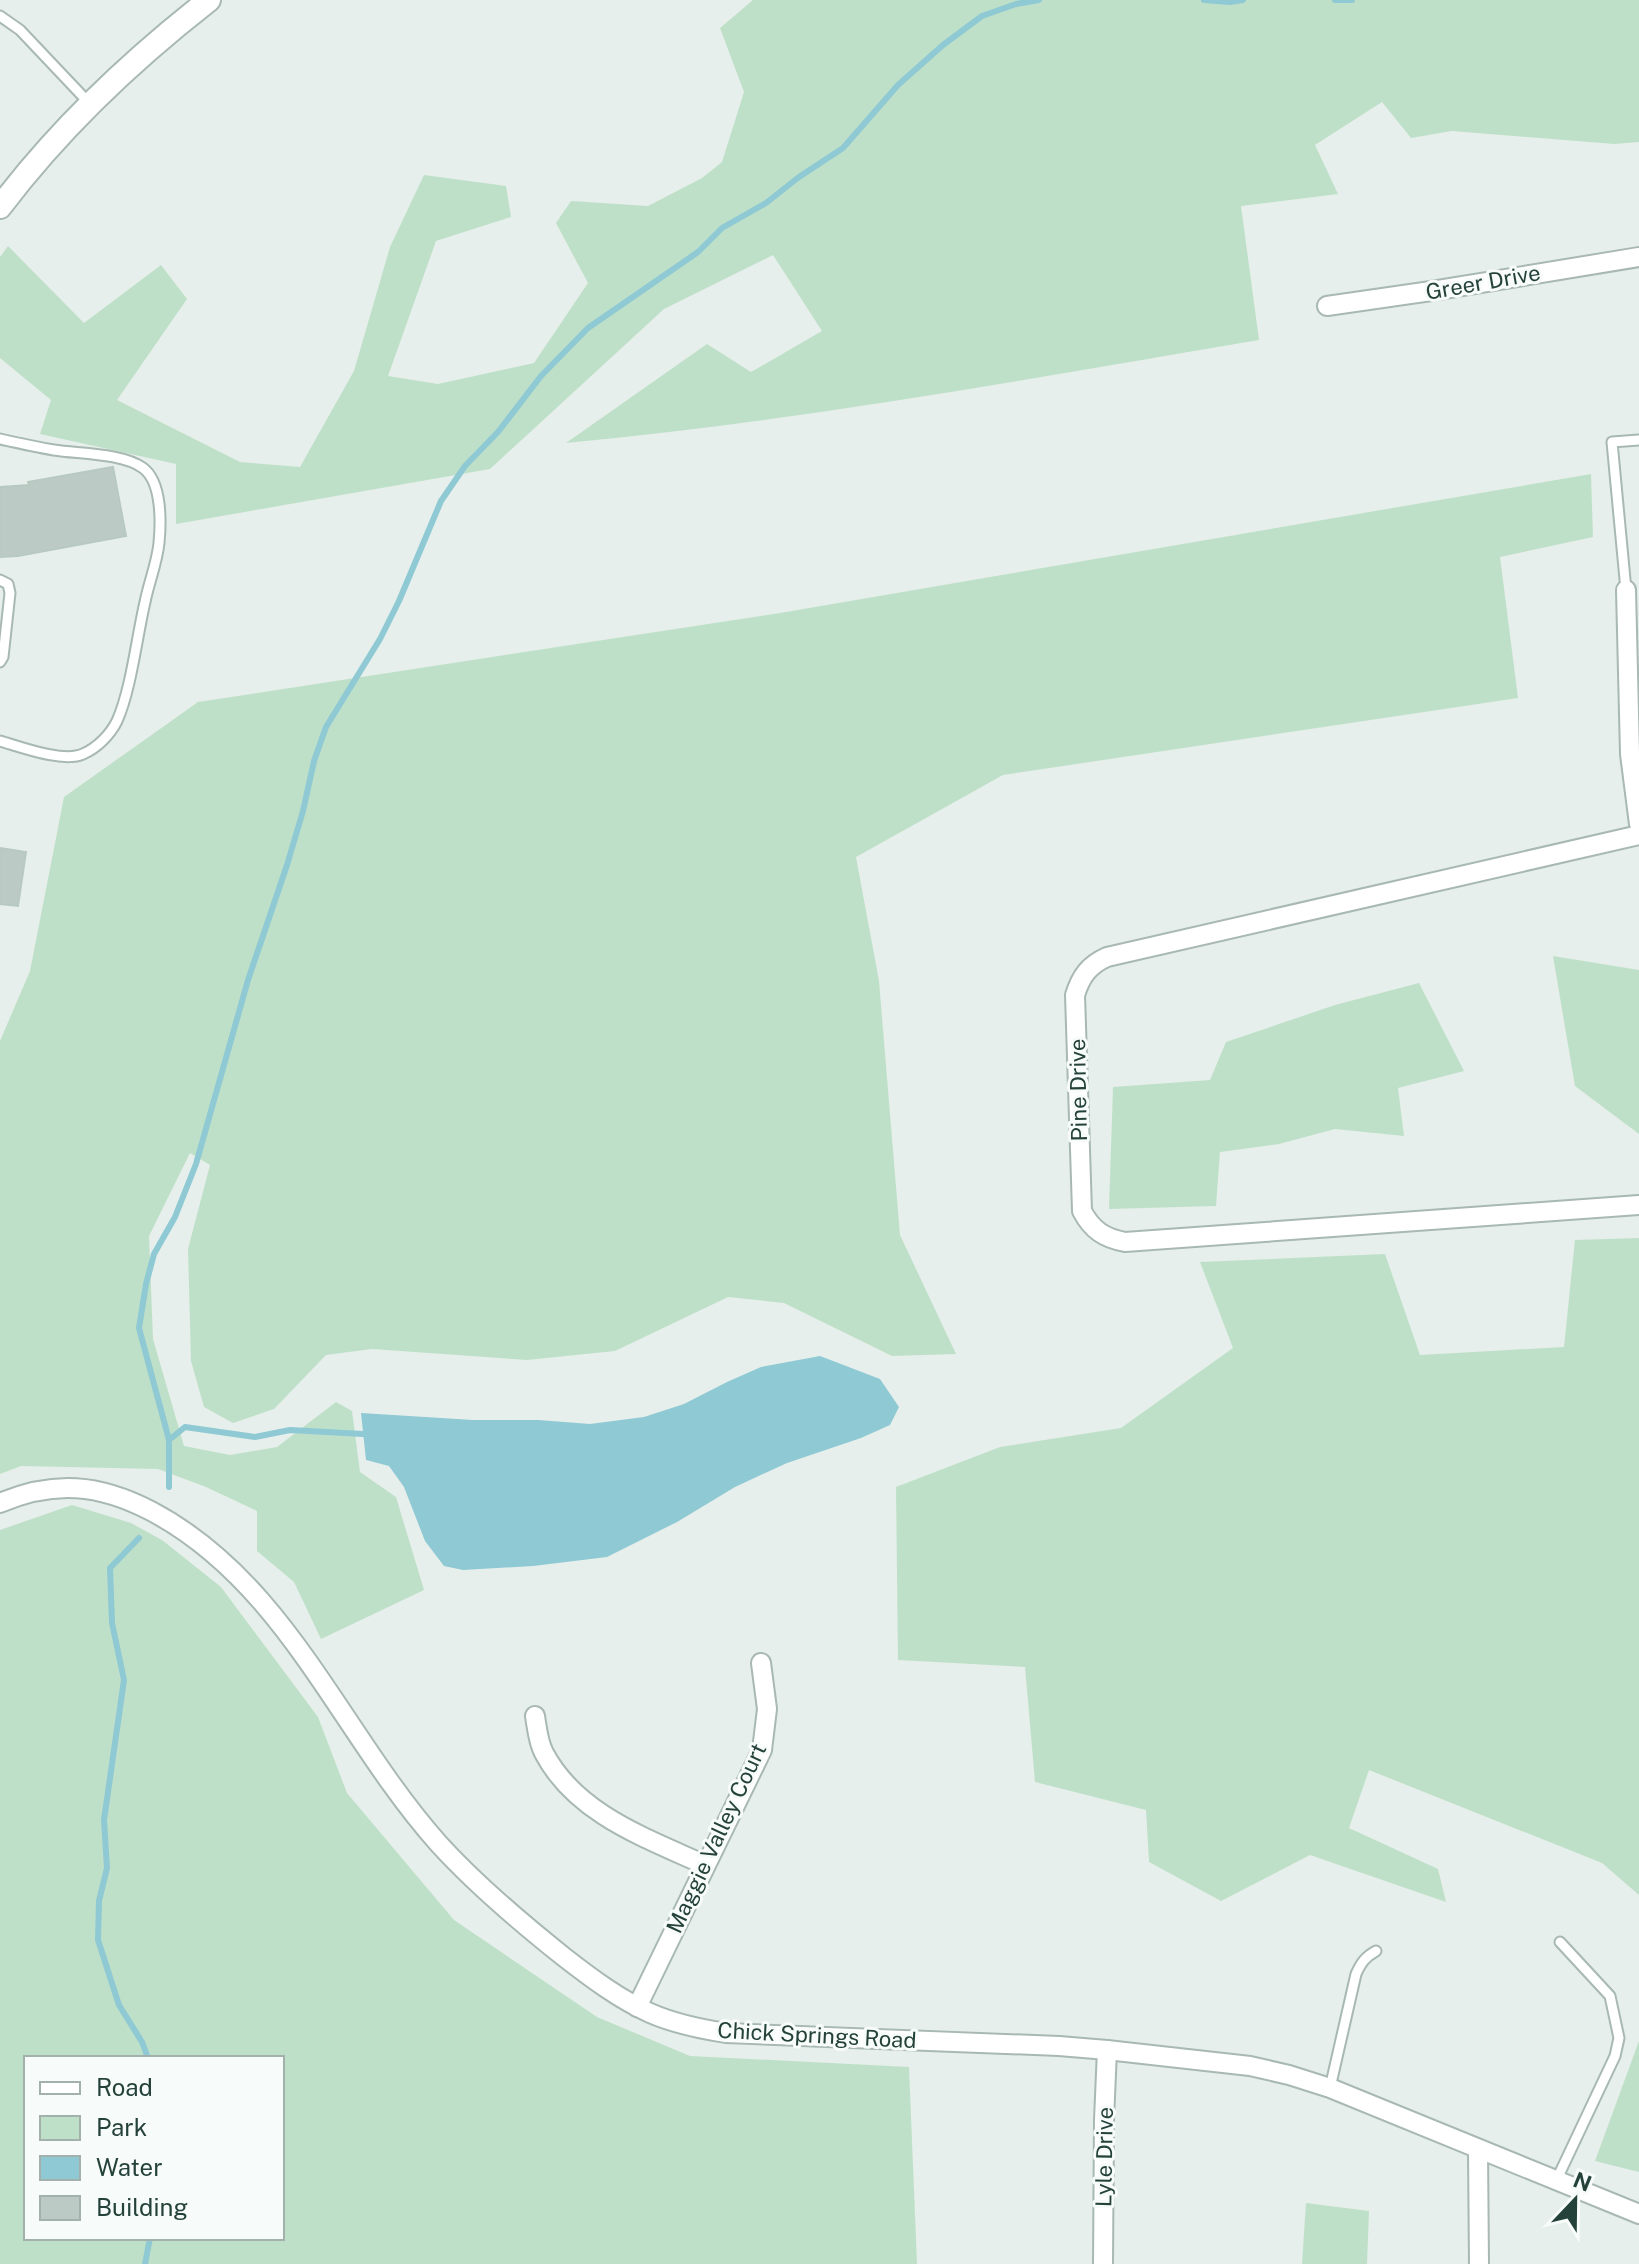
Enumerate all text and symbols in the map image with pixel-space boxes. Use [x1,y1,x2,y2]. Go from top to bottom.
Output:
street label: Greer Drive [1424,259,1542,305]
street label: Pine Drive [1064,1038,1092,1142]
street label: Maggie Valley Court [661,1739,771,1937]
street label: Chick Springs Road [717,2017,917,2053]
legend [24,2056,284,2240]
text: Road [96,2073,153,2101]
street label: Lyle Drive [1090,2107,1118,2207]
text: Park [96,2113,147,2141]
text: Water [96,2153,163,2181]
north arrow [1535,2160,1615,2240]
text: N [1570,2166,1595,2197]
text: Building [96,2193,188,2221]

